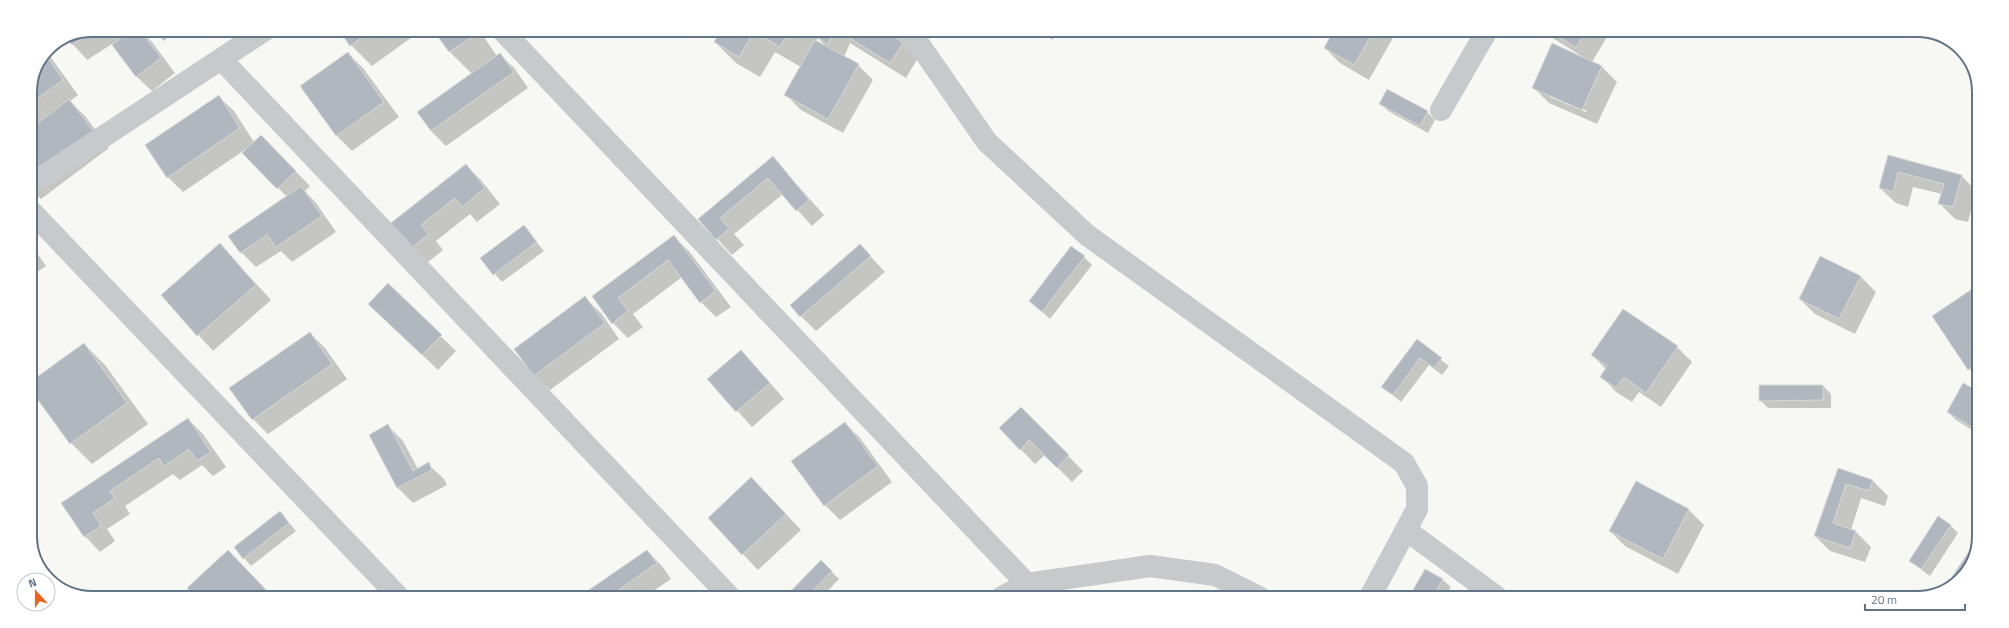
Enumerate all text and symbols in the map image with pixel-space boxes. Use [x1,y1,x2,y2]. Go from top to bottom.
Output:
north arrow [16,572,56,612]
text: N [26,574,39,591]
scale bar [1865,586,1965,612]
text: 20 m [1871,590,1897,609]

